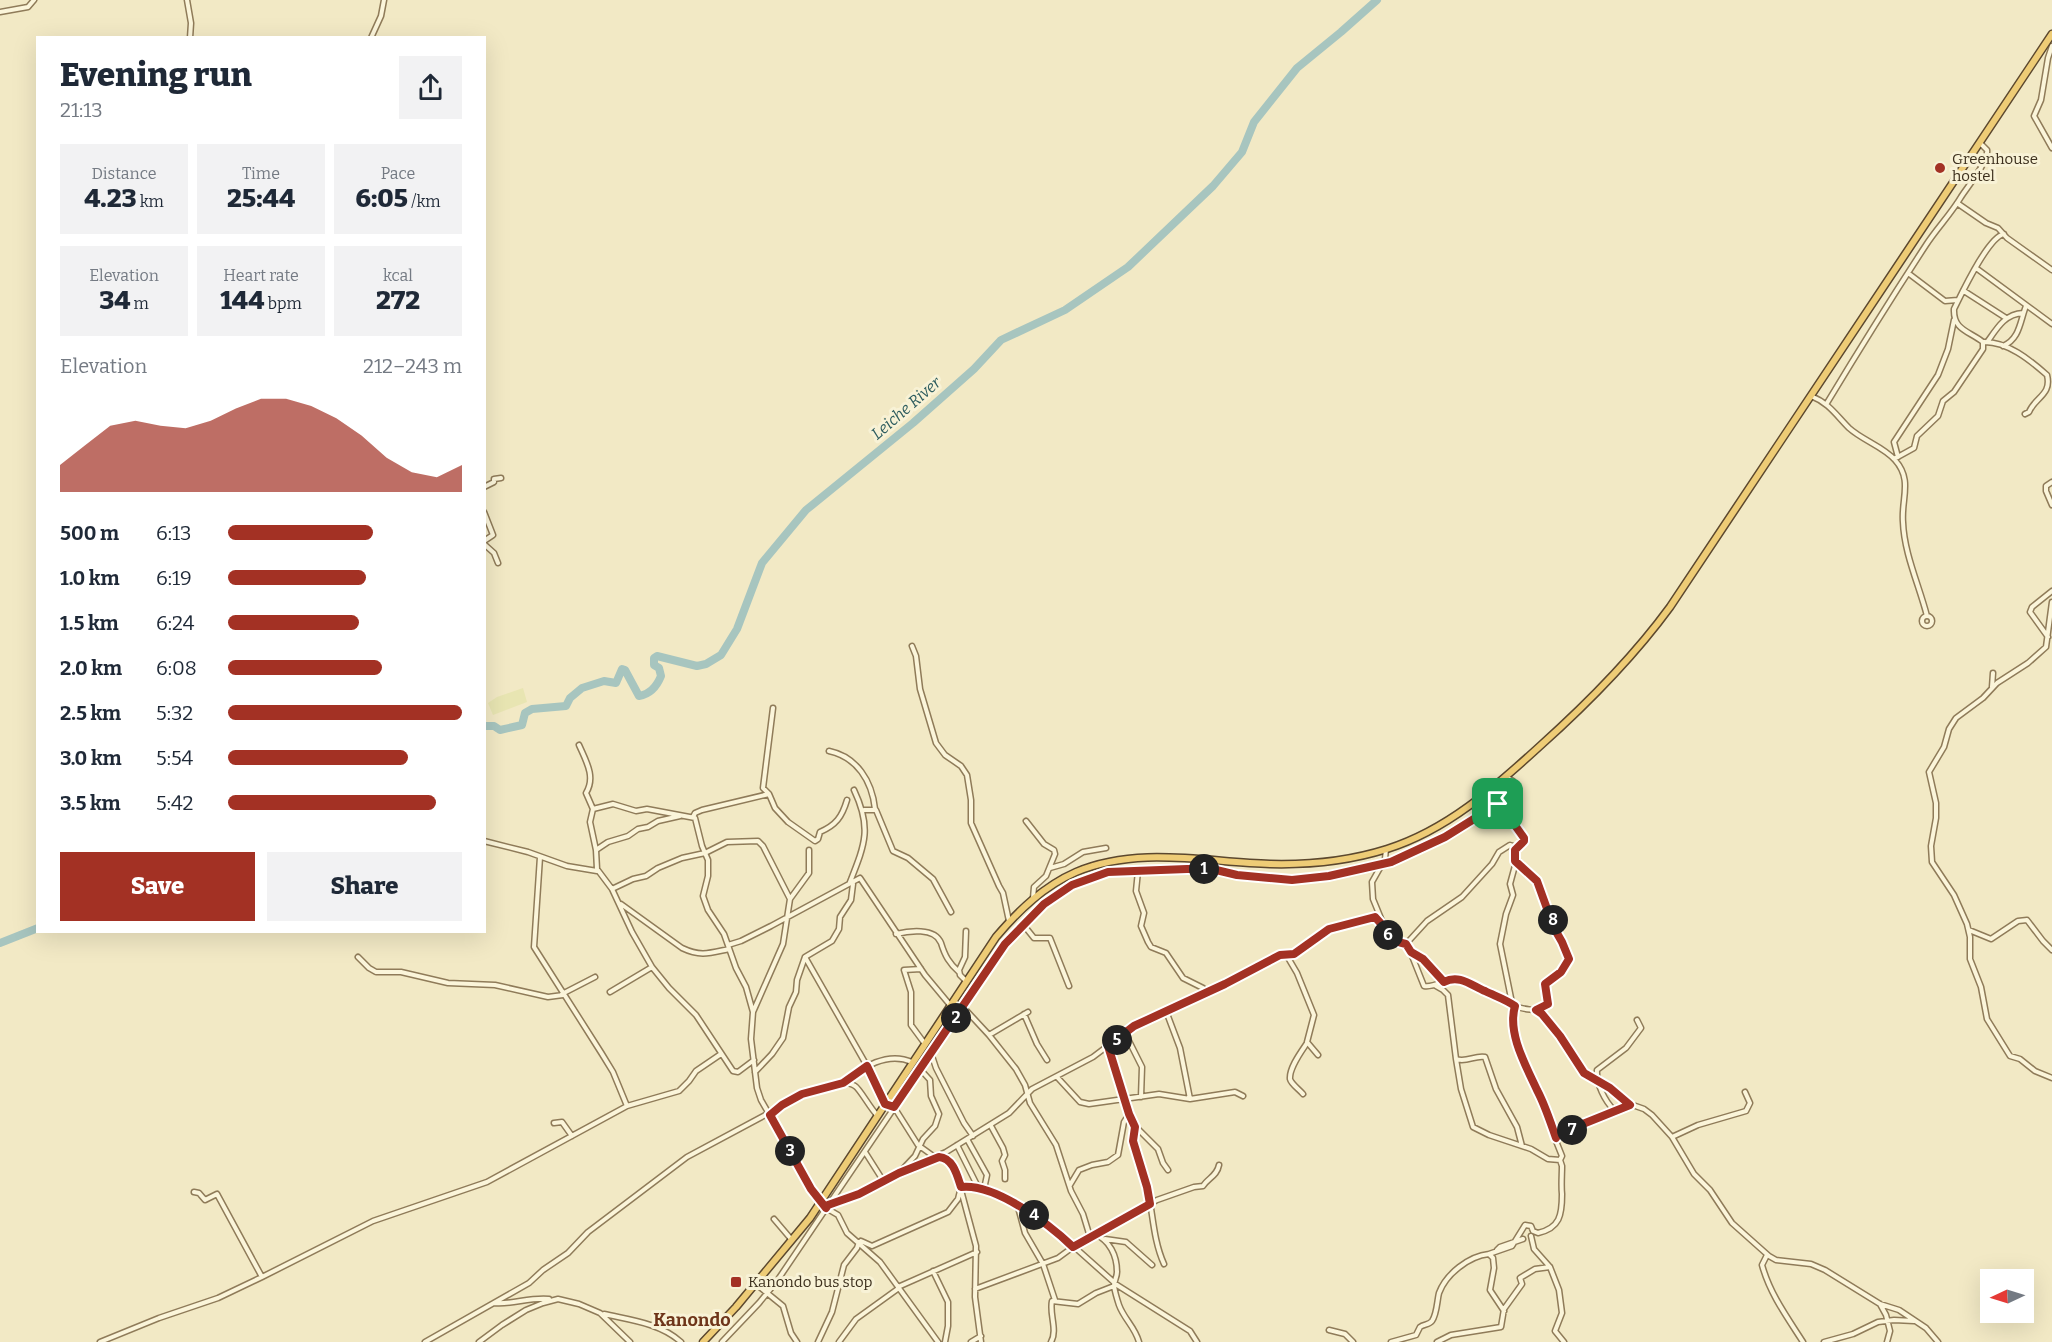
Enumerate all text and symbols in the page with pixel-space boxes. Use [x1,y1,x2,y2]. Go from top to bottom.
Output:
text: Evening run [60,55,252,95]
button: share [399,56,462,119]
text: 21:13 [60,98,103,122]
place label: Greenhouse hostel [1952,150,2038,185]
marker: Greenhouse hostel [1933,161,1947,175]
text: Distance [92,164,156,183]
text: Time [242,164,280,183]
text: Pace [381,164,415,183]
text: 4.23 [84,183,137,214]
text: 25:44 [227,183,295,214]
text: 6:05 [355,183,408,214]
text: km [137,192,164,211]
text: /km [408,192,441,211]
text: Elevation [89,266,159,285]
text: Heart rate [223,266,299,285]
text: kcal [383,266,413,285]
text: 34 [99,285,130,316]
text: 144 [220,285,264,316]
text: 272 [376,285,420,316]
text: m [130,294,149,313]
text: bpm [264,294,302,313]
text: Elevation [60,354,147,378]
text: 212–243 m [363,354,462,378]
water label: Leiche River [868,372,946,443]
text: 500 m [60,521,119,545]
text: 6:13 [156,521,191,545]
text: 1.0 km [60,566,120,590]
text: 6:19 [156,566,192,590]
text: 1.5 km [60,611,119,635]
text: 6:24 [156,611,195,635]
text: 2.0 km [60,656,122,680]
text: 6:08 [156,656,197,680]
text: 2.5 km [60,701,121,725]
text: 5:32 [156,701,193,725]
text: 3.0 km [60,746,122,770]
text: 5:54 [156,746,193,770]
pin [1472,778,1523,829]
icon: arrive [1481,787,1514,820]
text: 3.5 km [60,791,121,815]
text: 5:42 [156,791,193,815]
button: Save [60,852,255,921]
button: Share [267,852,462,921]
pin: 1 [1189,854,1219,884]
text: 1 [1201,859,1207,878]
pin: 8 [1538,905,1568,935]
text: 8 [1548,910,1558,929]
pin: 6 [1373,920,1403,950]
text: 6 [1383,925,1393,944]
pin: 2 [941,1003,971,1033]
text: 2 [951,1008,961,1027]
pin: 5 [1102,1025,1132,1055]
text: 5 [1113,1030,1121,1049]
pin: 7 [1557,1115,1587,1145]
text: 7 [1568,1120,1576,1139]
pin: 3 [775,1136,805,1166]
text: 3 [785,1141,795,1160]
pin: 4 [1019,1200,1049,1230]
text: 4 [1029,1205,1039,1224]
north arrow [1980,1269,2034,1323]
map controls [1980,1269,2034,1323]
place label: Kanondo bus stop [748,1273,873,1291]
marker: Kanondo bus stop [729,1275,743,1289]
district label: Kanondo [653,1309,731,1331]

